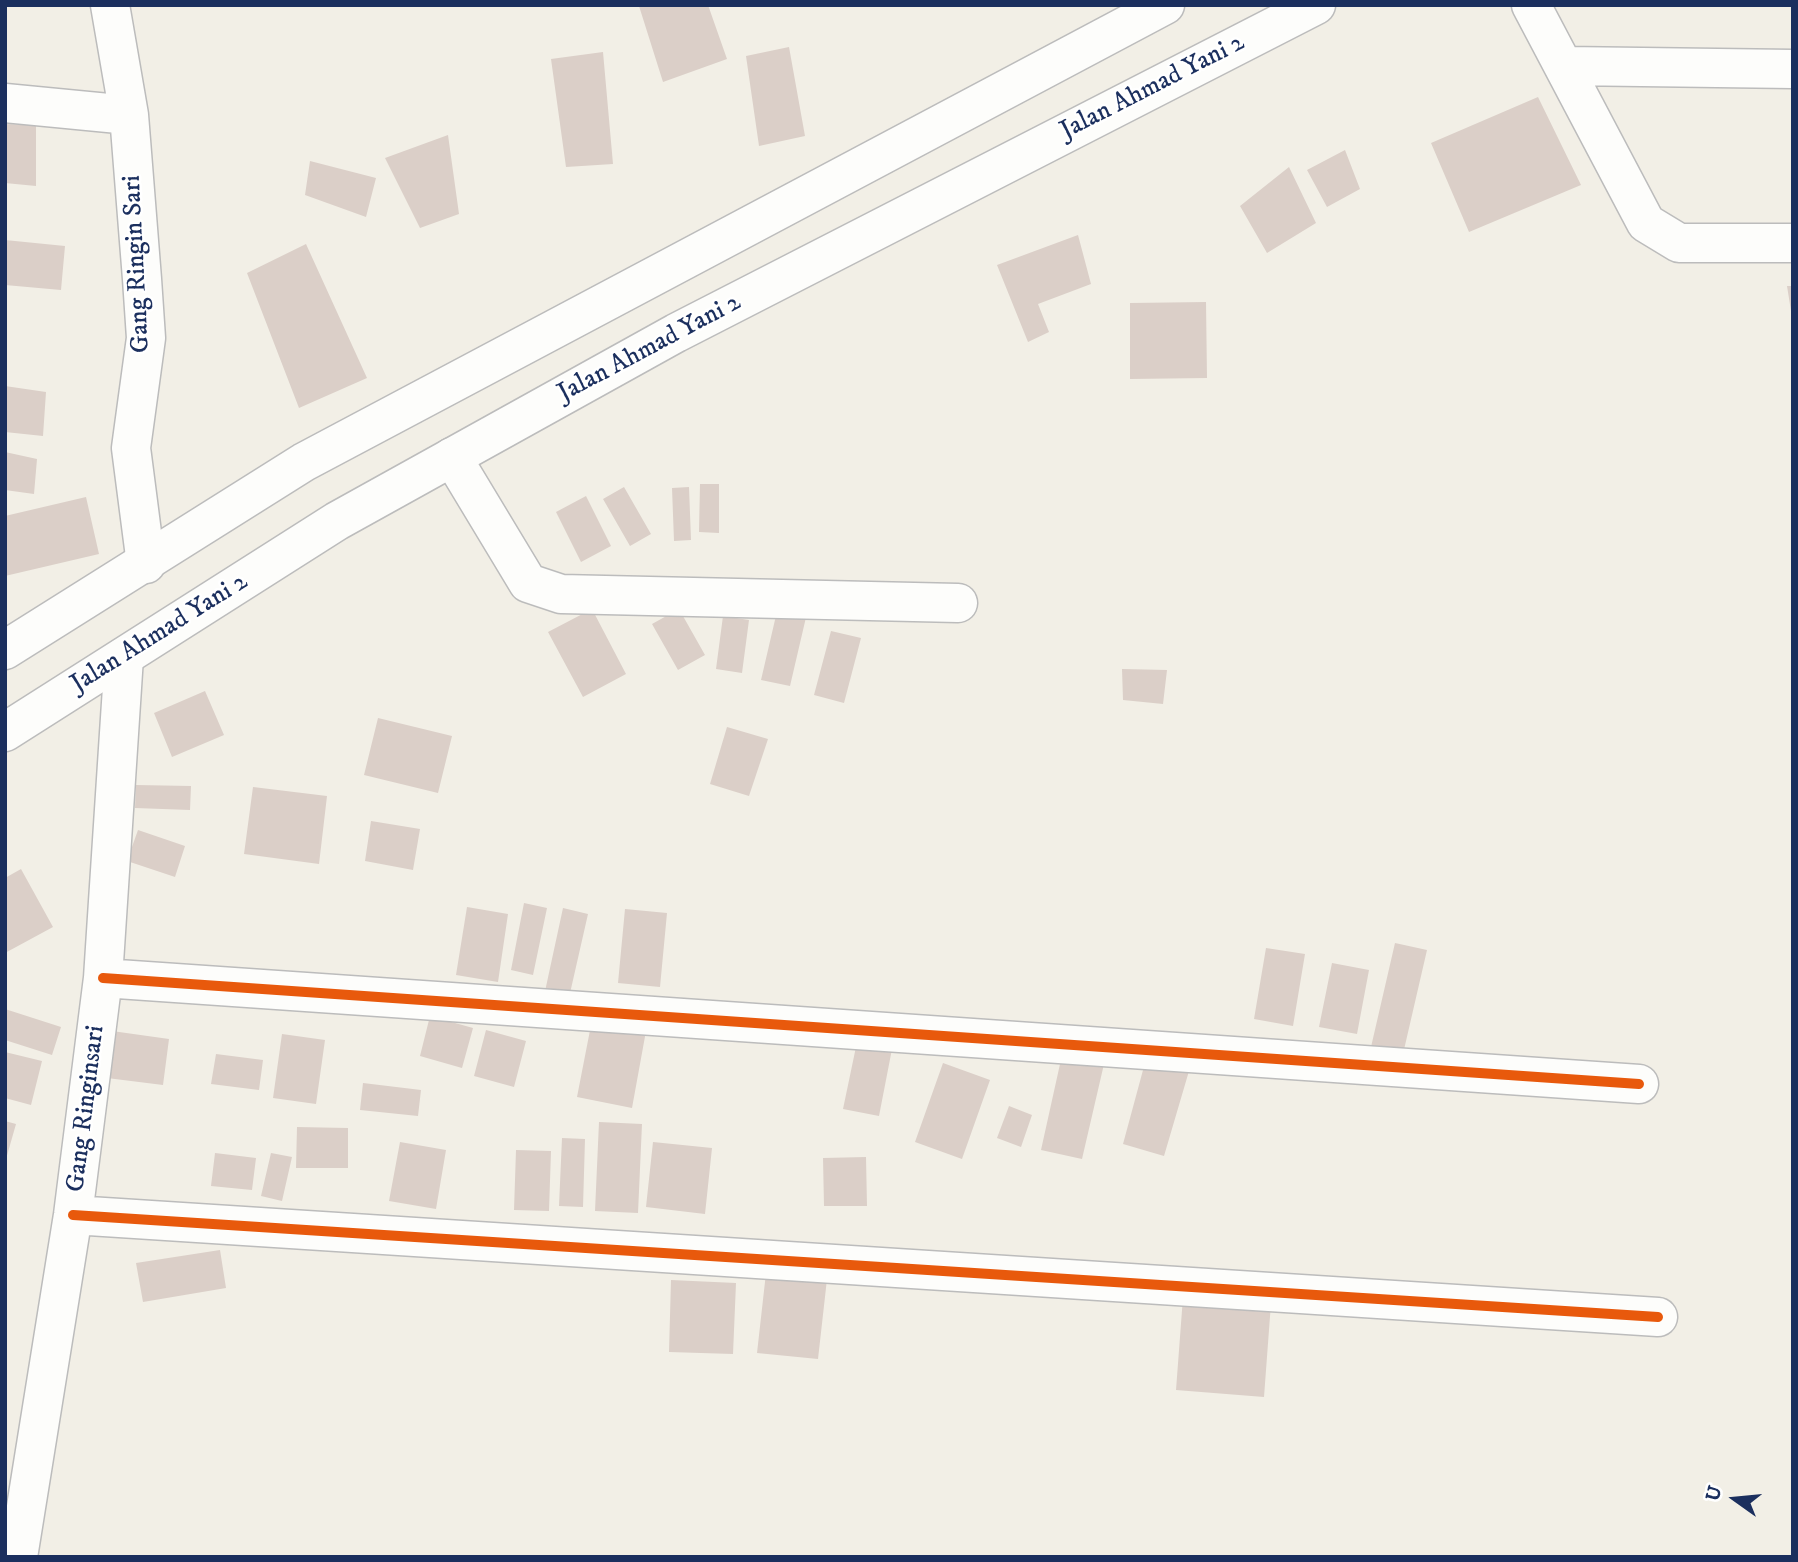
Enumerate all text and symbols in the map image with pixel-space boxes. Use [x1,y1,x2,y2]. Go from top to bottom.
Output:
street label: Jalan Ahmad Yani 2 [1056,28,1250,148]
street label: Gang Ringin Sari [118,174,158,354]
street label: Jalan Ahmad Yani 2 [553,288,747,410]
street label: Jalan Ahmad Yani 2 [66,567,254,701]
street label: Gang Ringinsari [61,1024,113,1194]
north arrow [1700,1464,1770,1534]
text: U [1701,1483,1727,1504]

